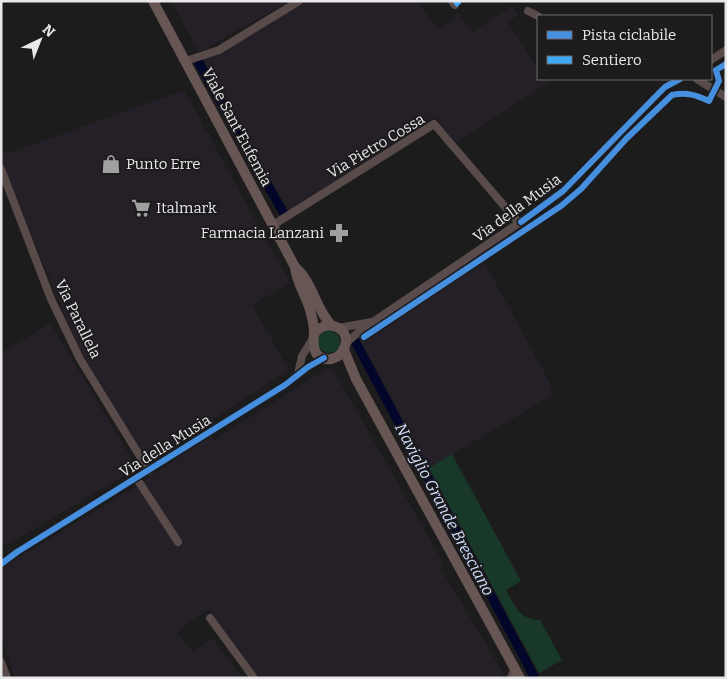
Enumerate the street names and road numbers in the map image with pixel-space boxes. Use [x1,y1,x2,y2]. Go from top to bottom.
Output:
street label: Viale Sant'Eufemia [198,65,276,189]
street label: Via Pietro Cossa [324,110,428,182]
street label: Via della Musia [470,170,564,246]
street label: Via Parallela [51,277,105,361]
street label: Via della Musia [116,411,214,481]

